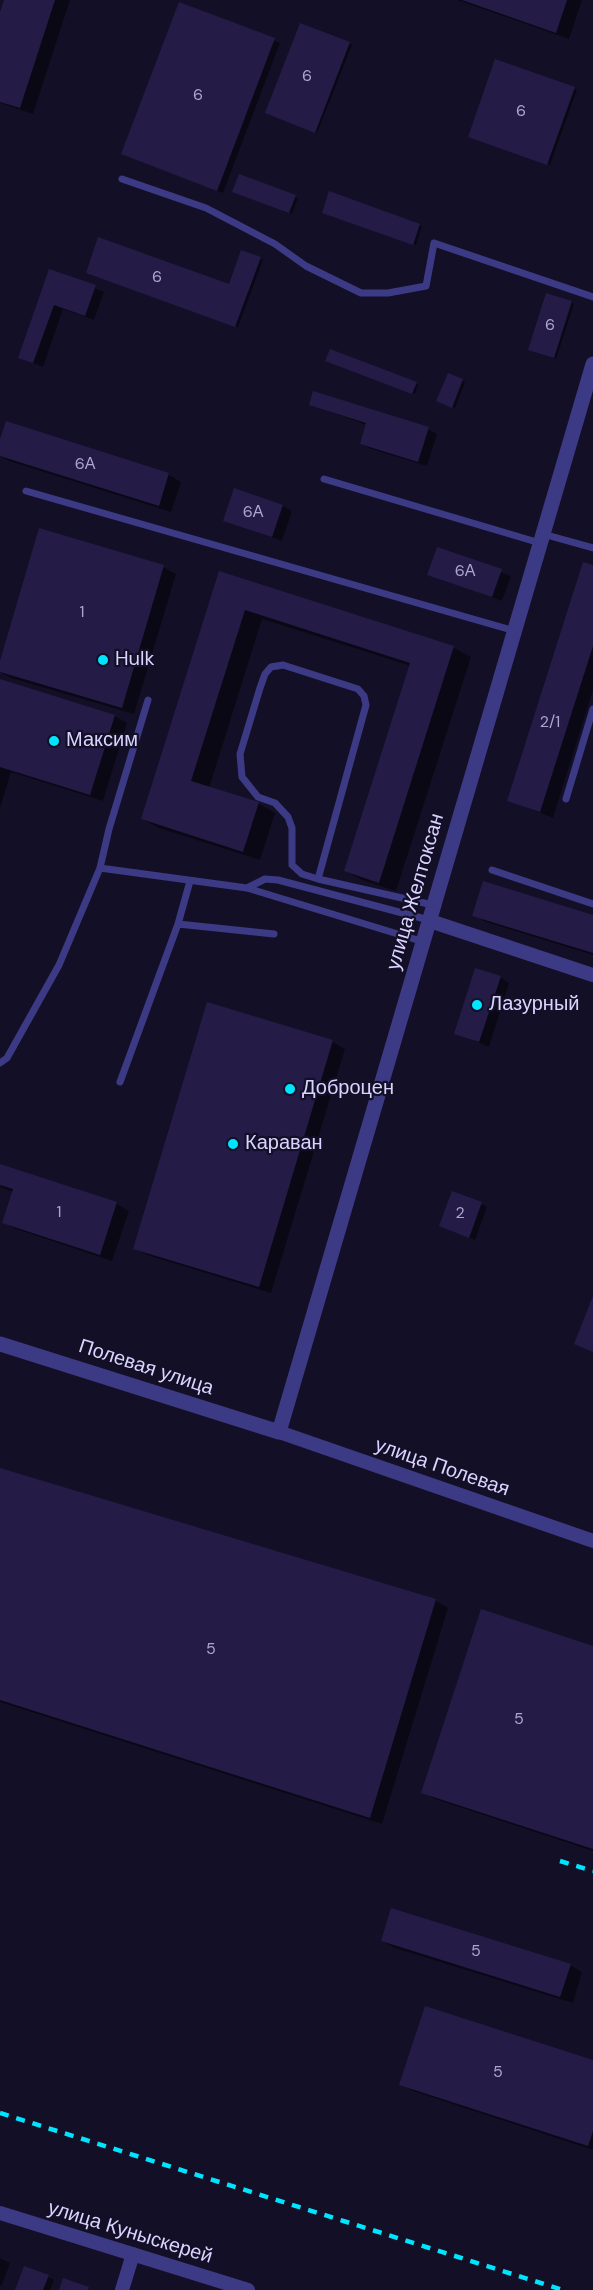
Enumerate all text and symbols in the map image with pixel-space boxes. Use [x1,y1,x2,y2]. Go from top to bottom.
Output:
house number: 6 [302,67,312,87]
house number: 6 [193,86,203,106]
house number: 6 [516,102,526,122]
house number: 6 [152,268,162,288]
house number: 6 [545,316,555,336]
house number: 6А [75,455,95,475]
house number: 6А [243,503,263,523]
house number: 6А [455,562,475,582]
house number: 1 [80,603,84,623]
place label: Hulk [115,648,155,672]
marker: Hulk [96,653,110,667]
house number: 2/1 [540,713,560,733]
place label: Максим [66,729,138,753]
marker: Максим [47,734,61,748]
street label: улица Желтоксан [382,811,450,973]
place label: Лазурный [489,993,579,1017]
marker: Лазурный [470,998,484,1012]
place label: Доброцен [302,1077,394,1101]
marker: Доброцен [283,1082,297,1096]
place label: Караван [245,1132,323,1156]
marker: Караван [226,1137,240,1151]
house number: 1 [57,1203,61,1223]
house number: 2 [455,1204,465,1224]
street label: Полевая улица [75,1335,217,1401]
street label: улица Полевая [372,1434,512,1502]
house number: 5 [206,1640,216,1660]
house number: 5 [514,1710,524,1730]
house number: 5 [471,1942,481,1962]
house number: 5 [493,2063,503,2083]
street label: улица Куныскерей [45,2197,215,2269]

